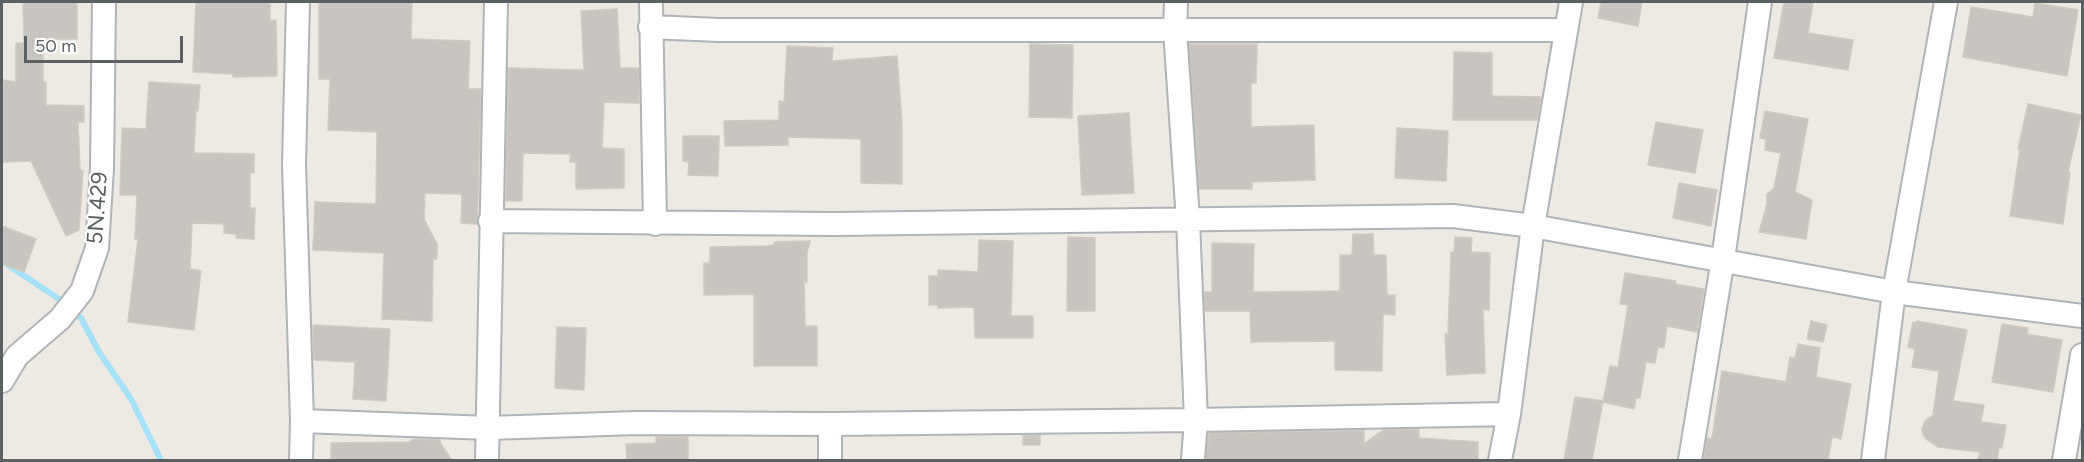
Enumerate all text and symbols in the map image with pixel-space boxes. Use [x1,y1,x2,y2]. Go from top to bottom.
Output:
scale bar [27,24,186,62]
text: 50 m [35,35,77,57]
street label: 5N.429 [82,171,114,245]

